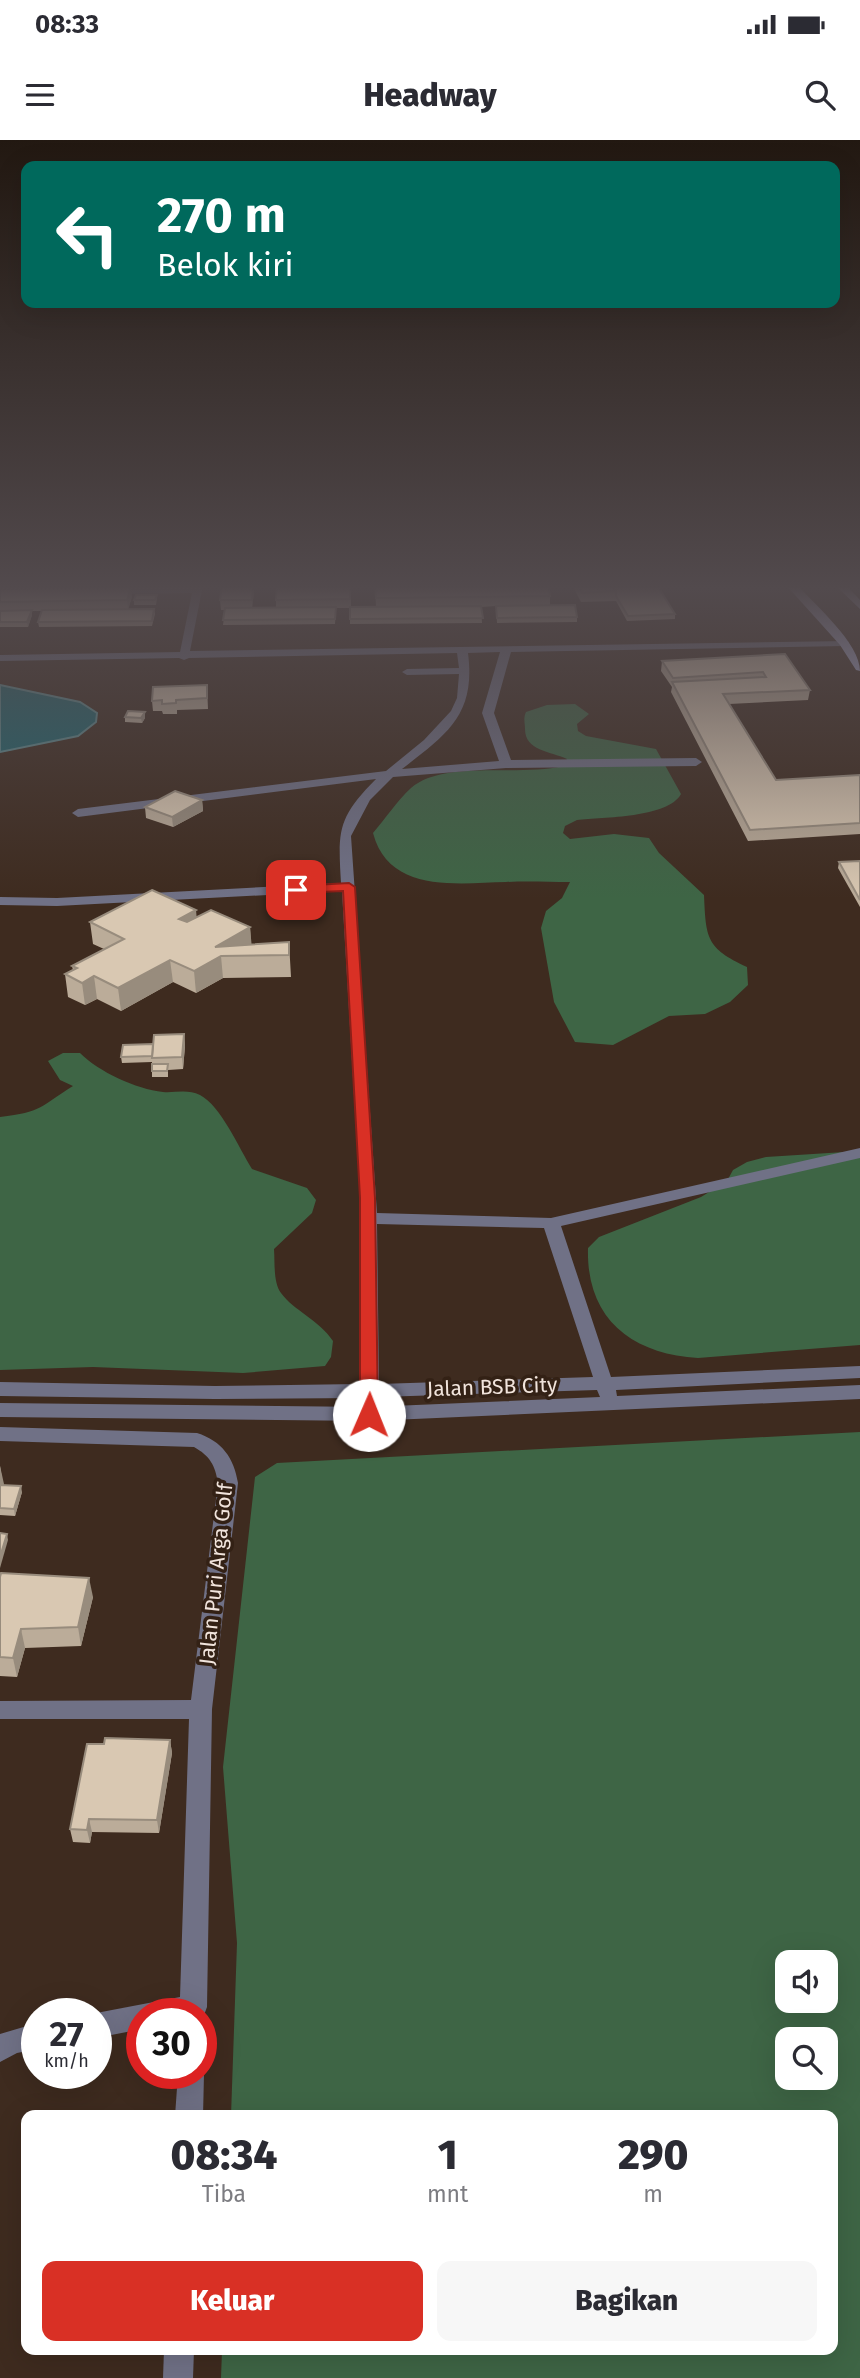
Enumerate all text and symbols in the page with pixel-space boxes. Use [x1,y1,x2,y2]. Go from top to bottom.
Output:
text: 08:33 [35,9,99,40]
icon: menu [21,76,59,114]
text: Headway [363,76,497,114]
icon: search [801,76,839,114]
text: 270 m [157,186,286,245]
icon: left [42,189,133,280]
text: Belok kiri [157,246,293,284]
pin [266,860,326,920]
icon: arrive [277,871,315,909]
street label: Jalan BSB City [426,1372,558,1402]
position arrow [332,1378,406,1452]
street label: Jalan Puri Arga Golf [194,1480,239,1666]
map controls [775,1950,838,2090]
button: sound [775,1950,838,2013]
speed limit sign: 30 [126,1998,217,2089]
text: 27 [49,2013,84,2055]
button: search [775,2027,838,2090]
text: km/h [44,2050,89,2072]
text: 08:34 [171,2130,277,2180]
text: 1 [438,2130,458,2180]
text: 290 [618,2130,688,2180]
text: Tiba [202,2180,246,2208]
text: mnt [427,2180,468,2208]
text: m [643,2180,663,2208]
button: Keluar [42,2261,423,2341]
button: Bagikan [437,2261,817,2341]

